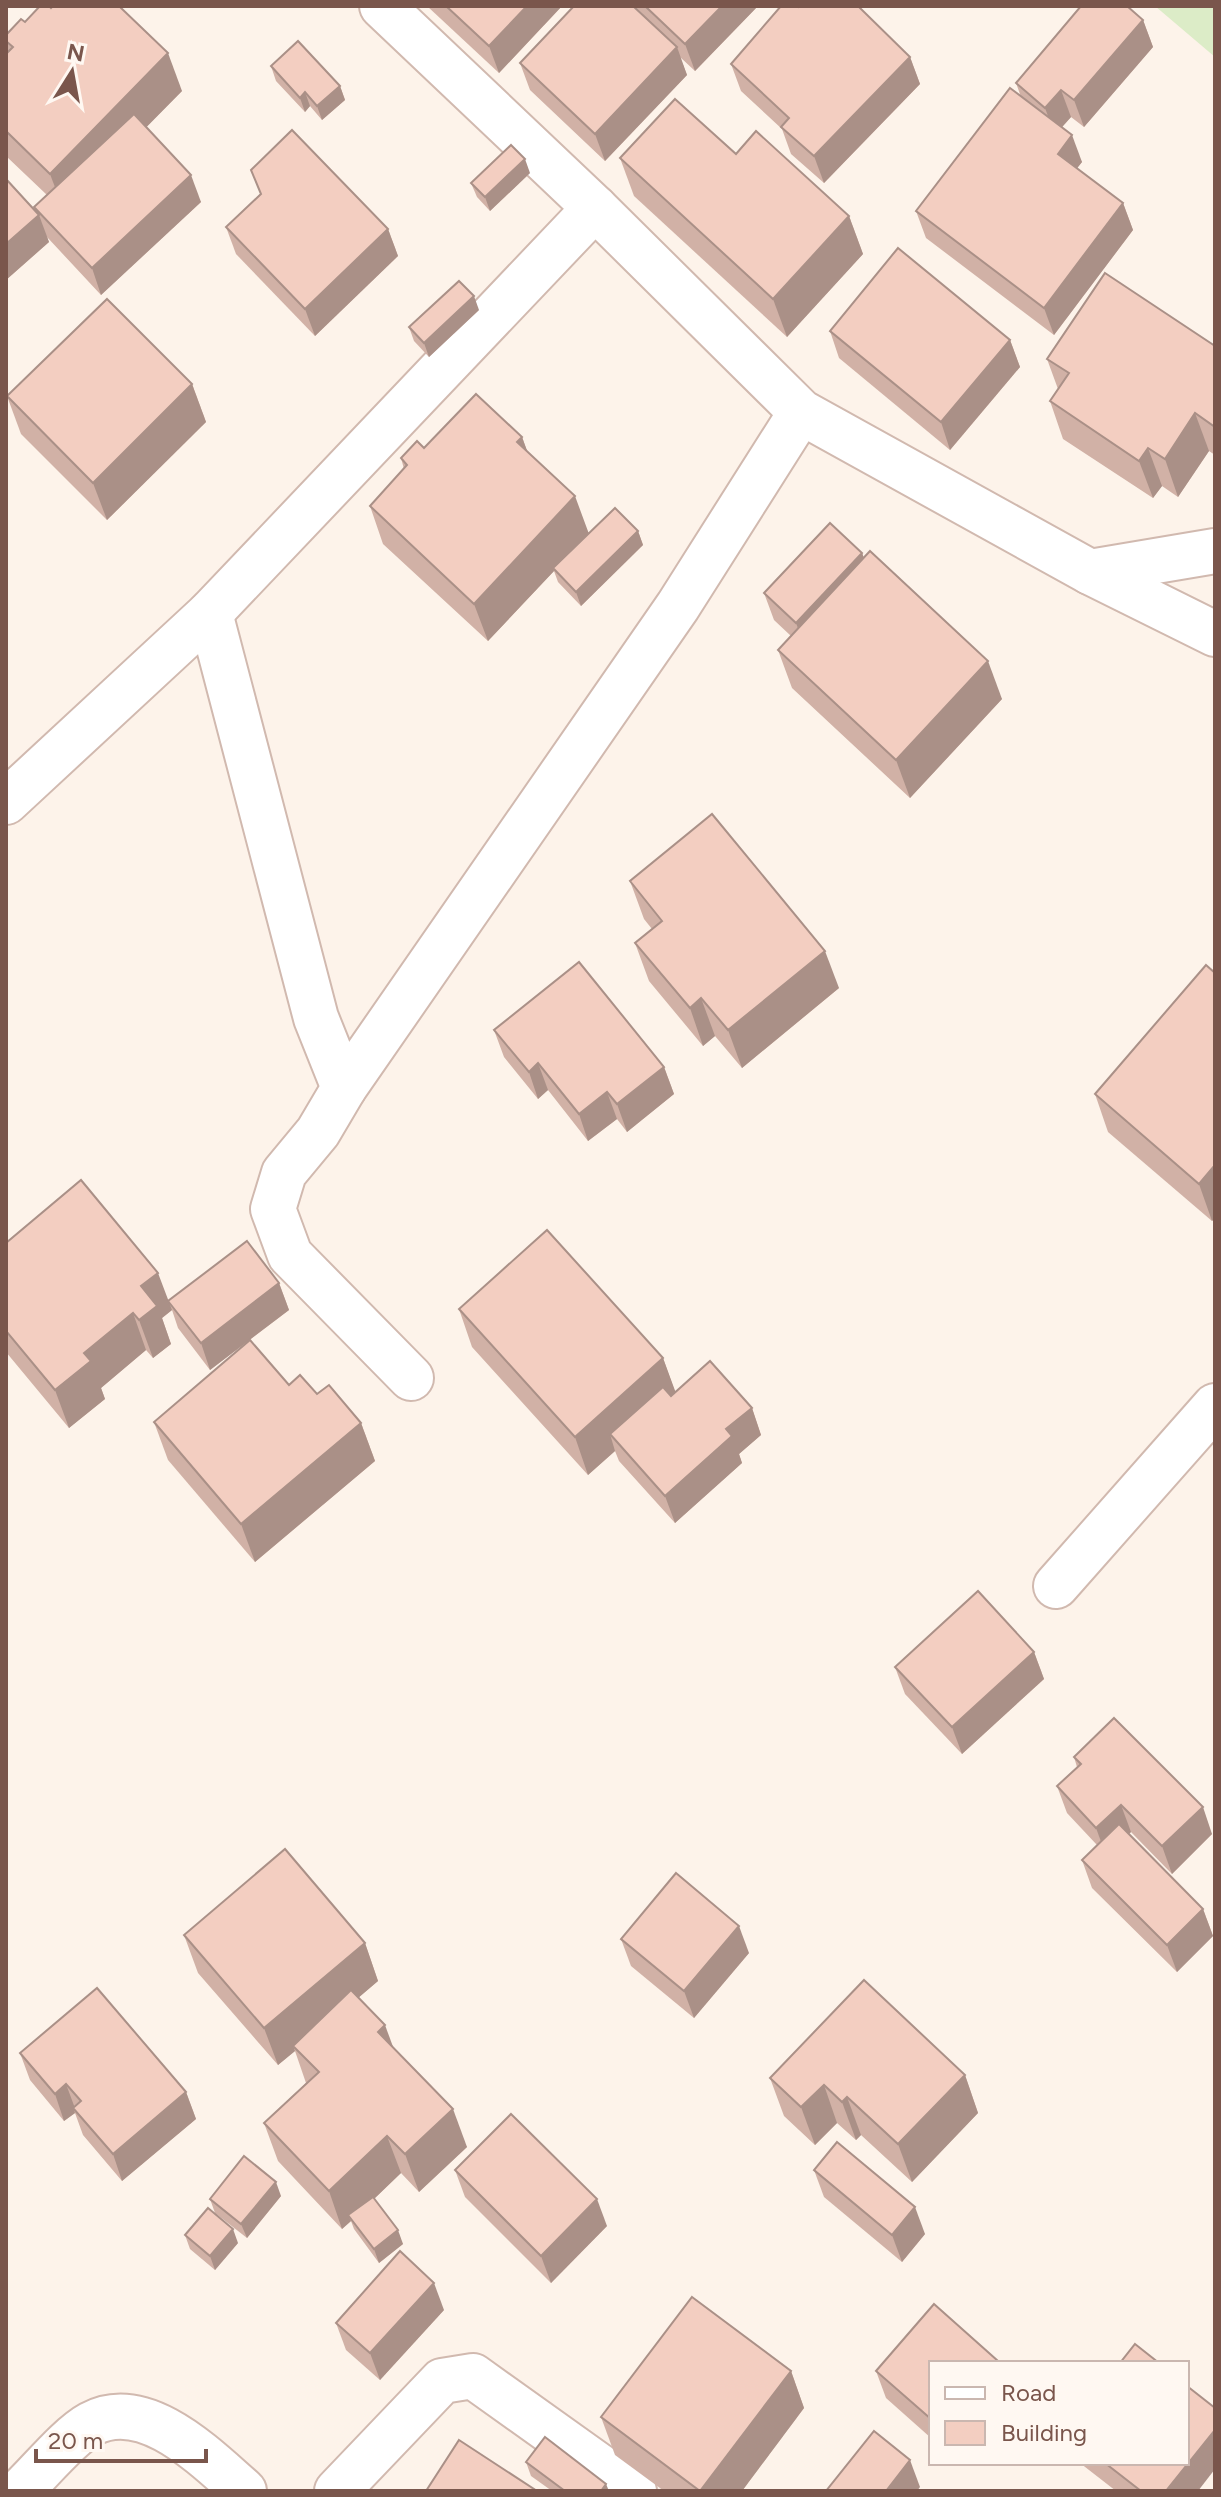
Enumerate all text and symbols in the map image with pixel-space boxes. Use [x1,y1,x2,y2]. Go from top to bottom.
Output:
north arrow [32,32,112,112]
text: N [65,38,87,68]
legend [929,2361,1189,2465]
text: Road [1001,2378,1056,2407]
scale bar [36,2413,206,2463]
text: Building [1001,2418,1087,2447]
text: 20 m [48,2426,103,2455]

